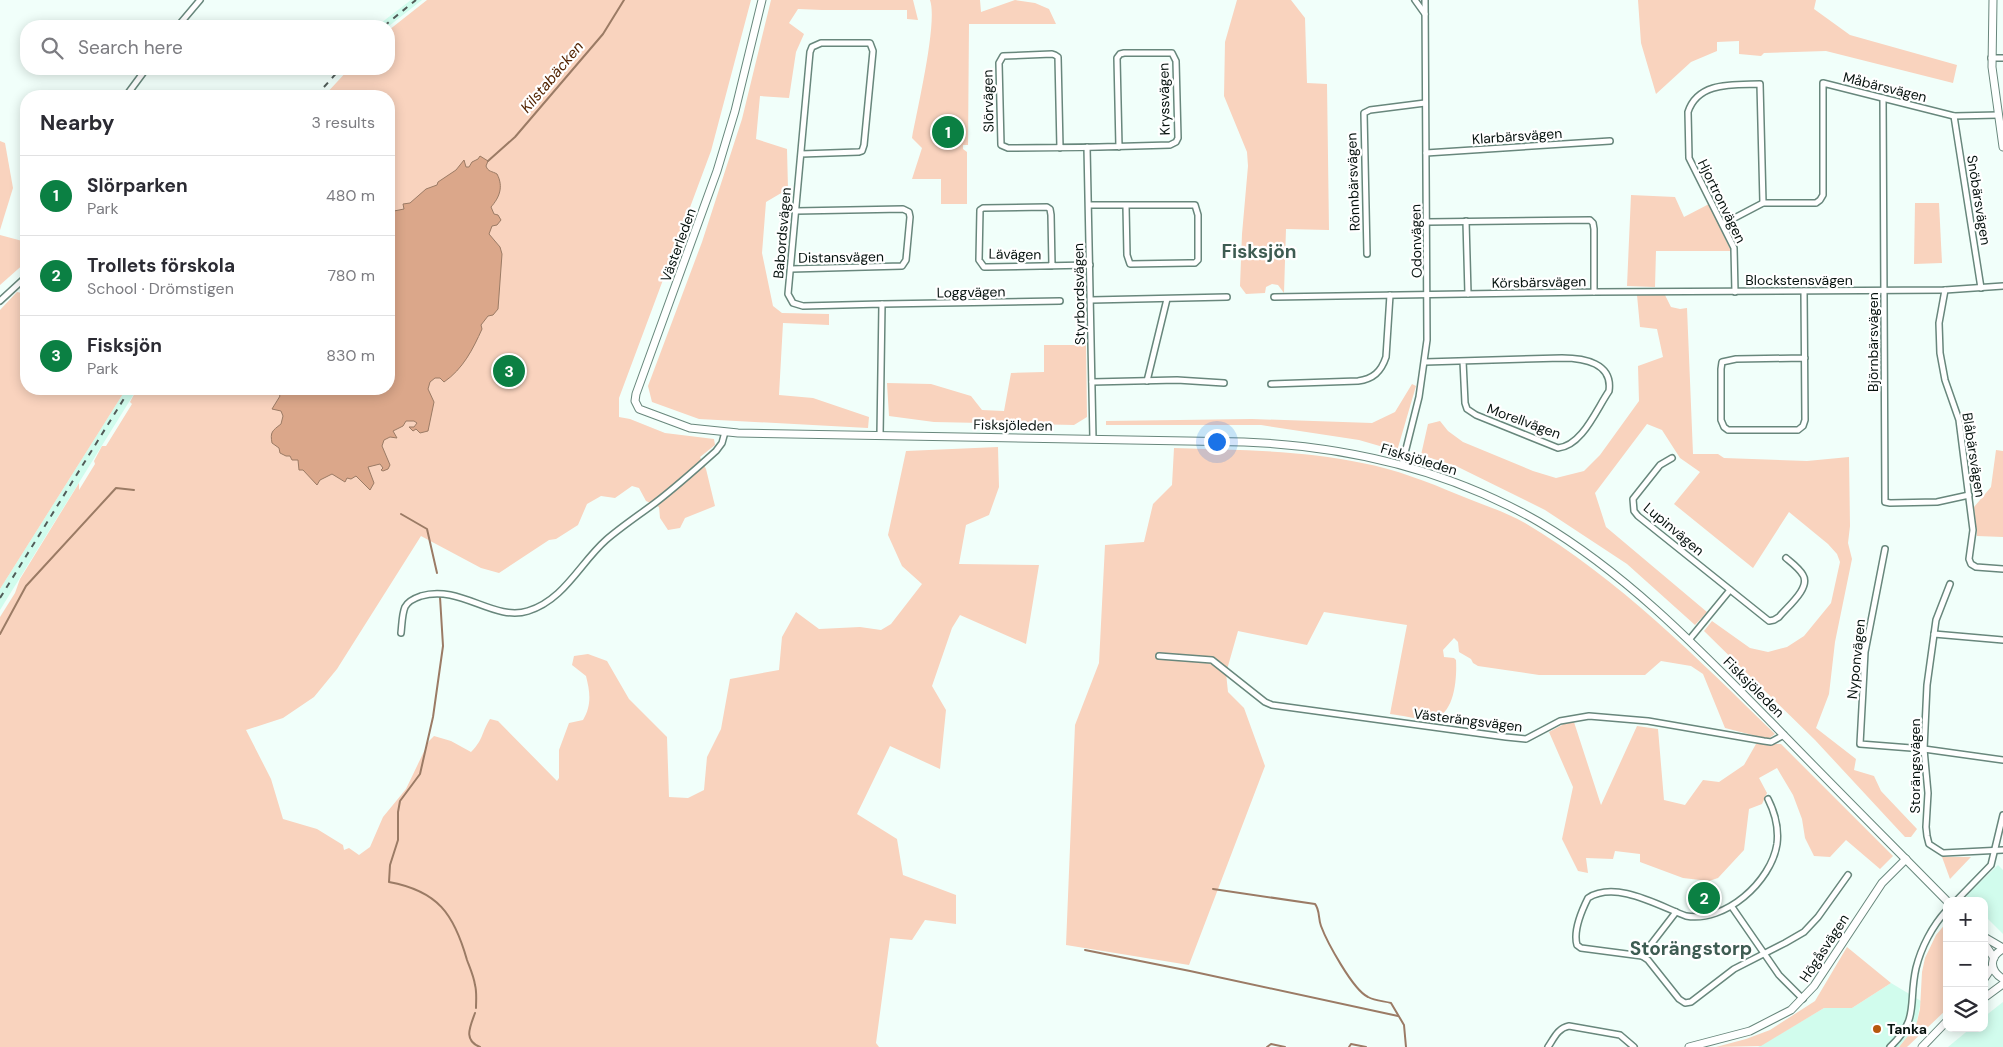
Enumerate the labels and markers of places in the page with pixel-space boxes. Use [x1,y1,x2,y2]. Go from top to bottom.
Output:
pin: 1 [932,113,964,151]
pin: 3 [493,352,525,390]
pin: 2 [1688,879,1720,917]
place label: Tanka [1887,1020,1927,1038]
marker: Tanka [1871,1023,1883,1035]

